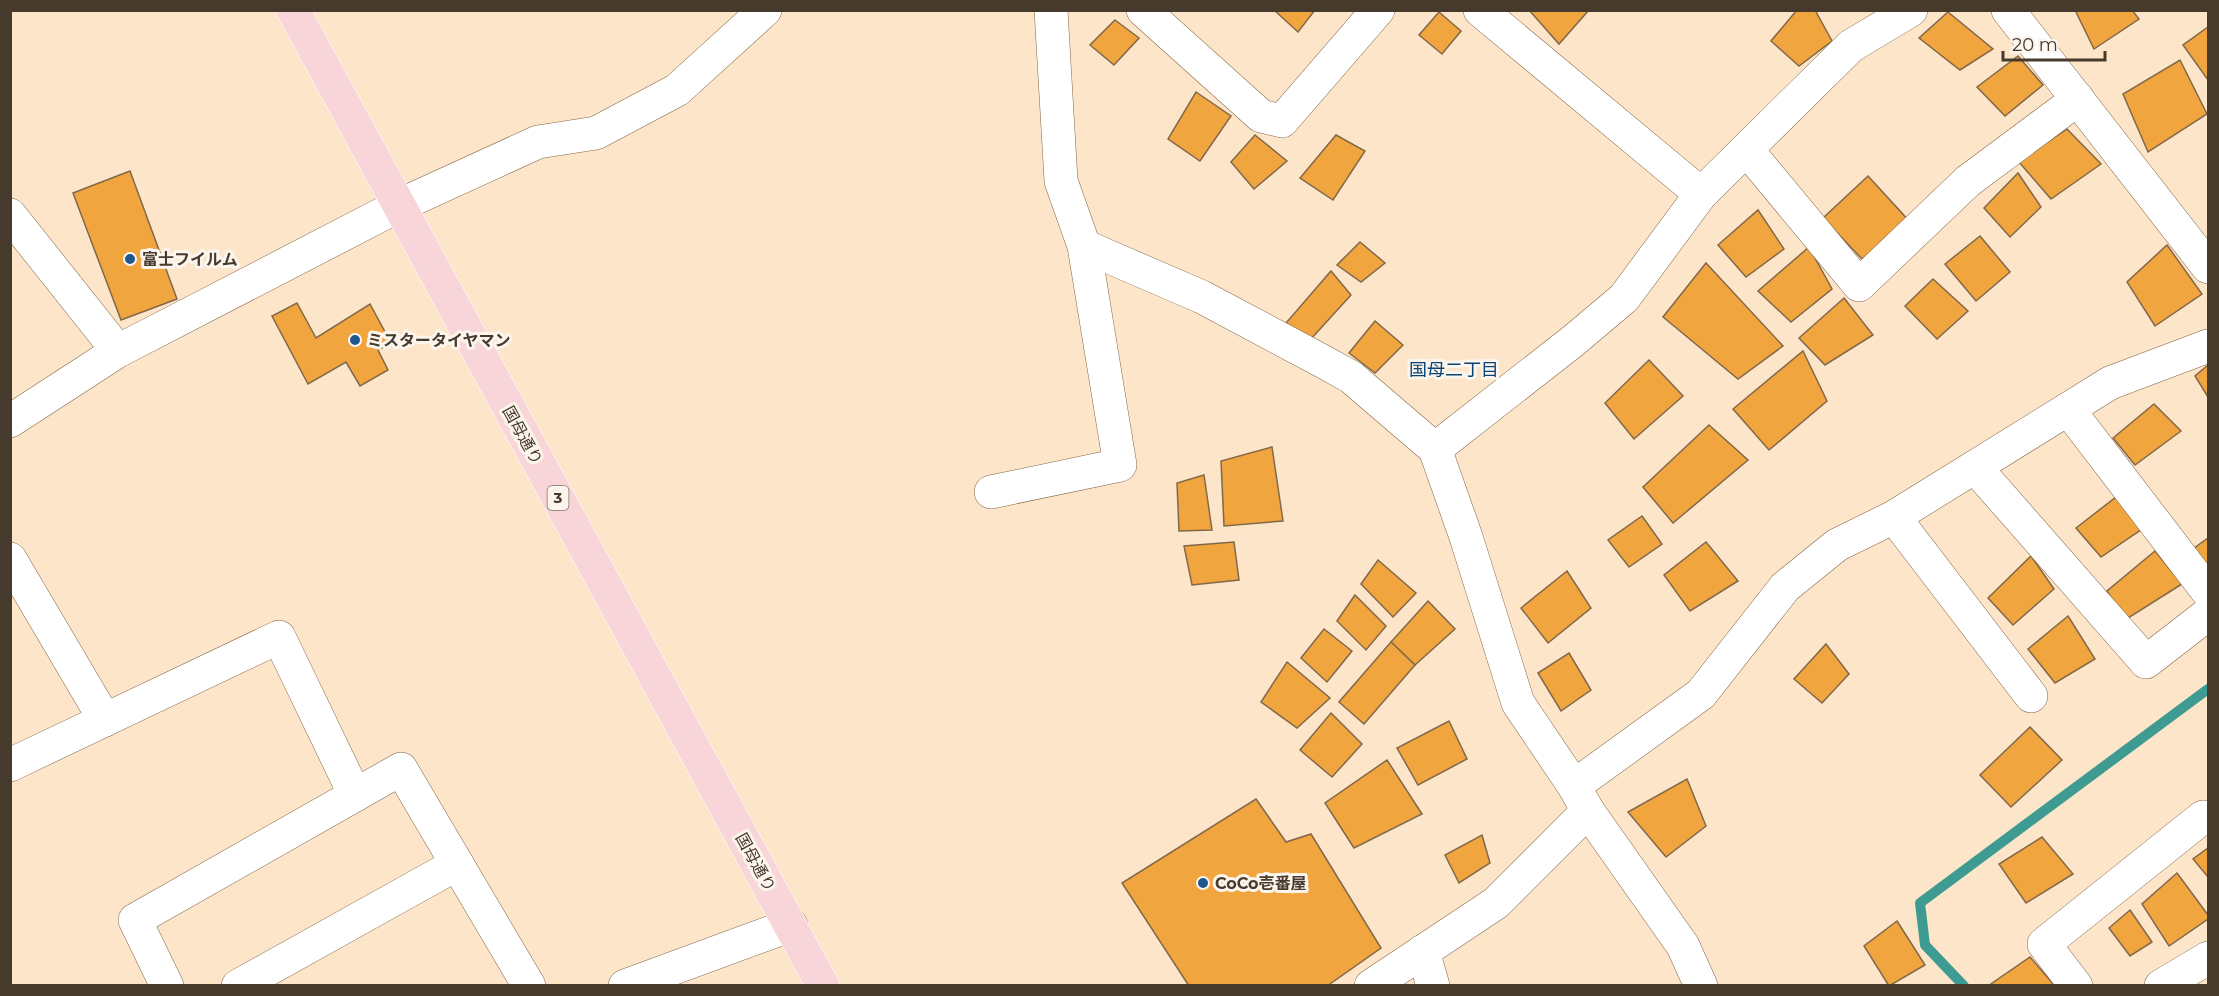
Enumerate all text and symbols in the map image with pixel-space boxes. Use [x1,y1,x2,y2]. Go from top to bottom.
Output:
scale bar [2003,24,2105,62]
text: 20 m [2012,34,2058,56]
place label: 富士フイルム [142,250,238,269]
marker: 富士フイルム [123,252,137,266]
place label: ミスタータイヤマン [367,331,511,350]
marker: ミスタータイヤマン [348,333,362,347]
district label: 国母二丁目 [1409,359,1499,381]
street label: 国母通り [499,403,546,468]
road number: 3 [548,486,568,510]
street label: 国母通り [732,830,779,895]
place label: CoCo壱番屋 [1215,874,1307,893]
marker: CoCo壱番屋 [1196,876,1210,890]

